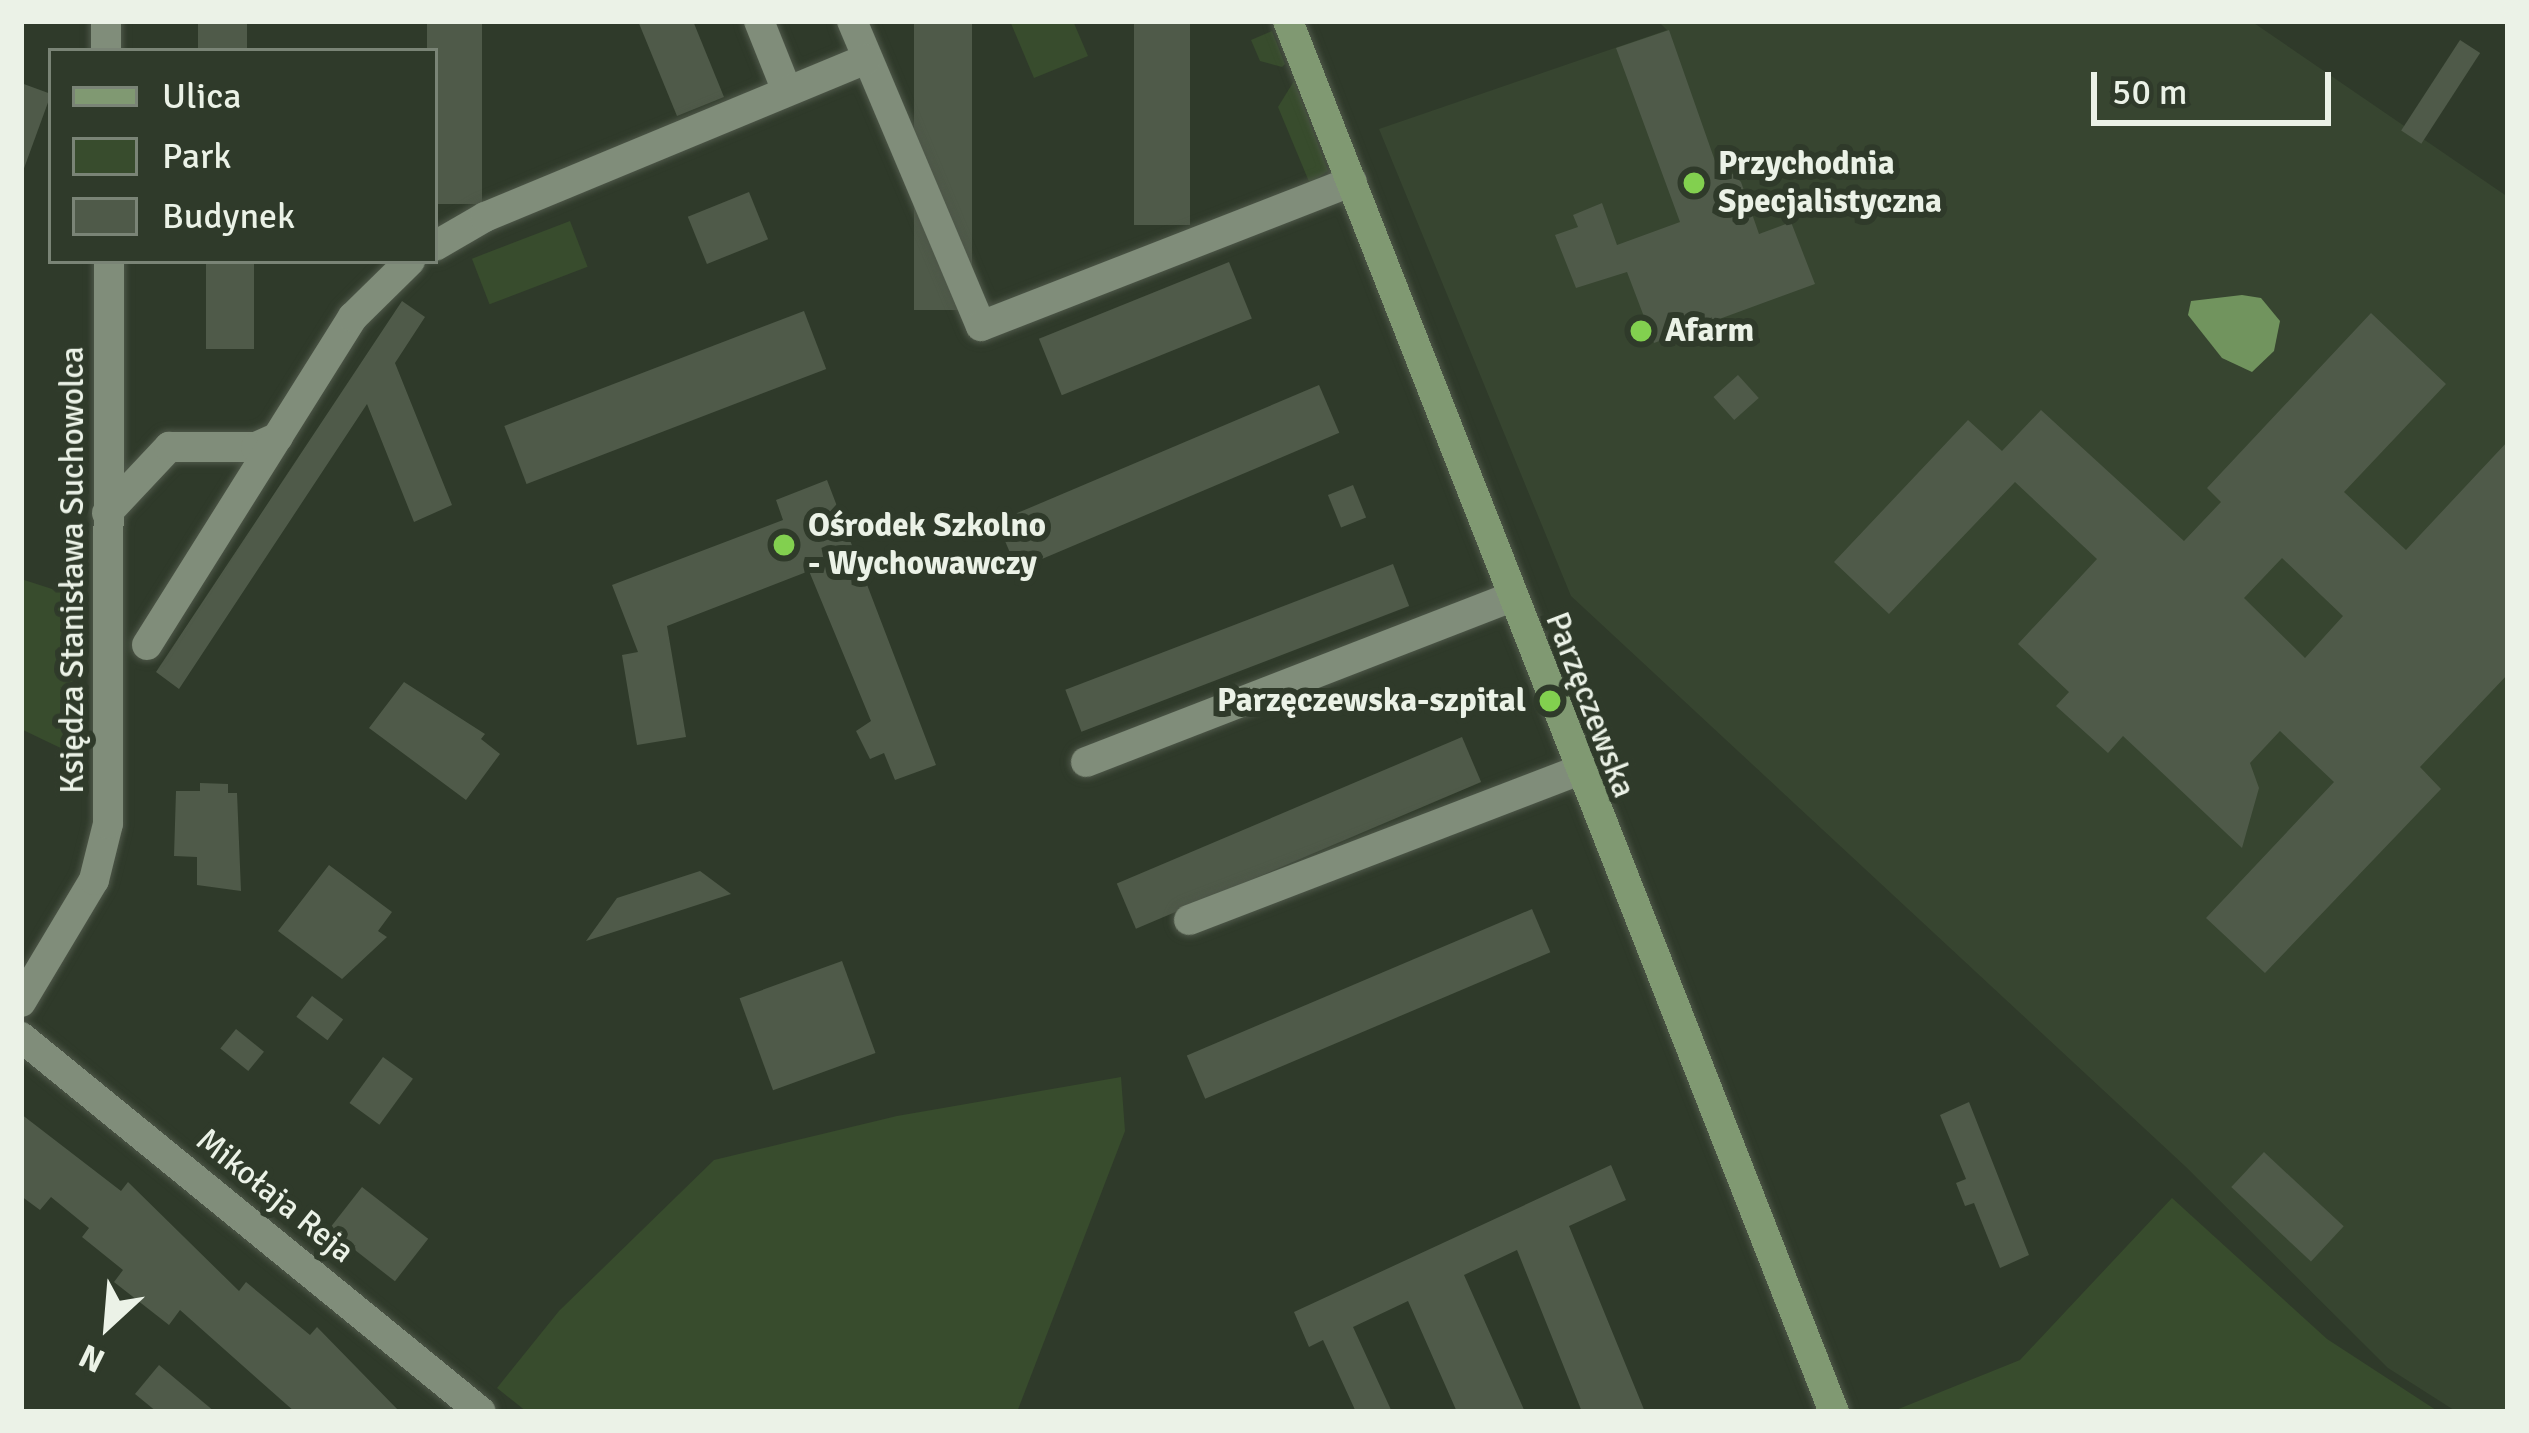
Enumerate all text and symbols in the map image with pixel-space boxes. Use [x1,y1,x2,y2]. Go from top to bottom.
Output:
legend [48,48,438,264]
scale bar [2097,48,2337,122]
text: 50 m [2112,70,2188,115]
text: Ulica [162,74,241,119]
text: Park [162,134,231,179]
place label: Przychodnia Specjalistyczna [1718,144,1942,222]
marker: Przychodnia Specjalistyczna [1681,170,1707,196]
text: Budynek [162,194,295,239]
place label: Afarm [1665,311,1754,351]
marker: Afarm [1628,318,1654,344]
street label: Księdza Stanisława Suchowolca [53,346,93,794]
place label: Ośrodek Szkolno - Wychowawczy [808,506,1046,584]
marker: Ośrodek Szkolno - Wychowawczy [771,532,797,558]
street label: Parzęczewska [1537,607,1643,803]
place label: Parzęczewska-szpital [1217,681,1526,721]
marker: Parzęczewska-szpital [1537,688,1563,714]
street label: Mikołaja Reja [188,1120,362,1272]
north arrow [48,1265,168,1385]
text: N [73,1334,111,1381]

